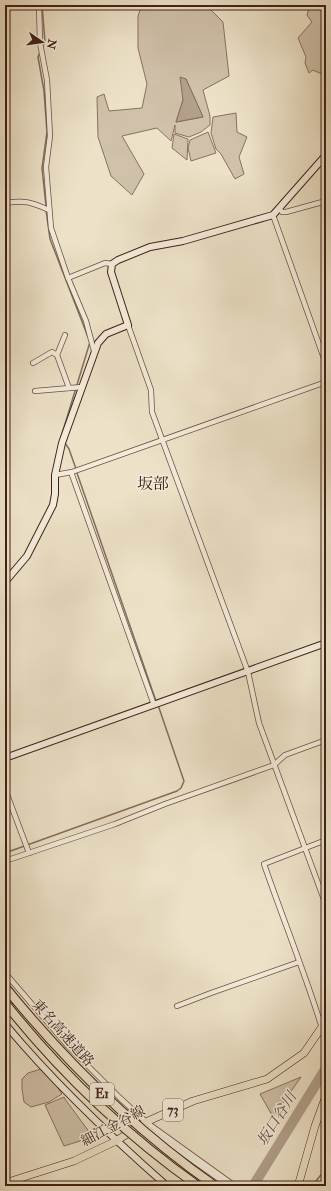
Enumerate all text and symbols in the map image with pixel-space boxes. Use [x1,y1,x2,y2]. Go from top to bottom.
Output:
north arrow [22,22,62,62]
text: N [44,37,59,52]
district label: 坂部 [137,474,169,494]
street label: 東名高速道路 [29,996,97,1070]
road number: E1 [90,1083,114,1105]
water label: 坂口谷川 [253,1087,302,1149]
road number: 73 [163,1099,183,1121]
street label: 細江金谷線 [78,1102,148,1150]

